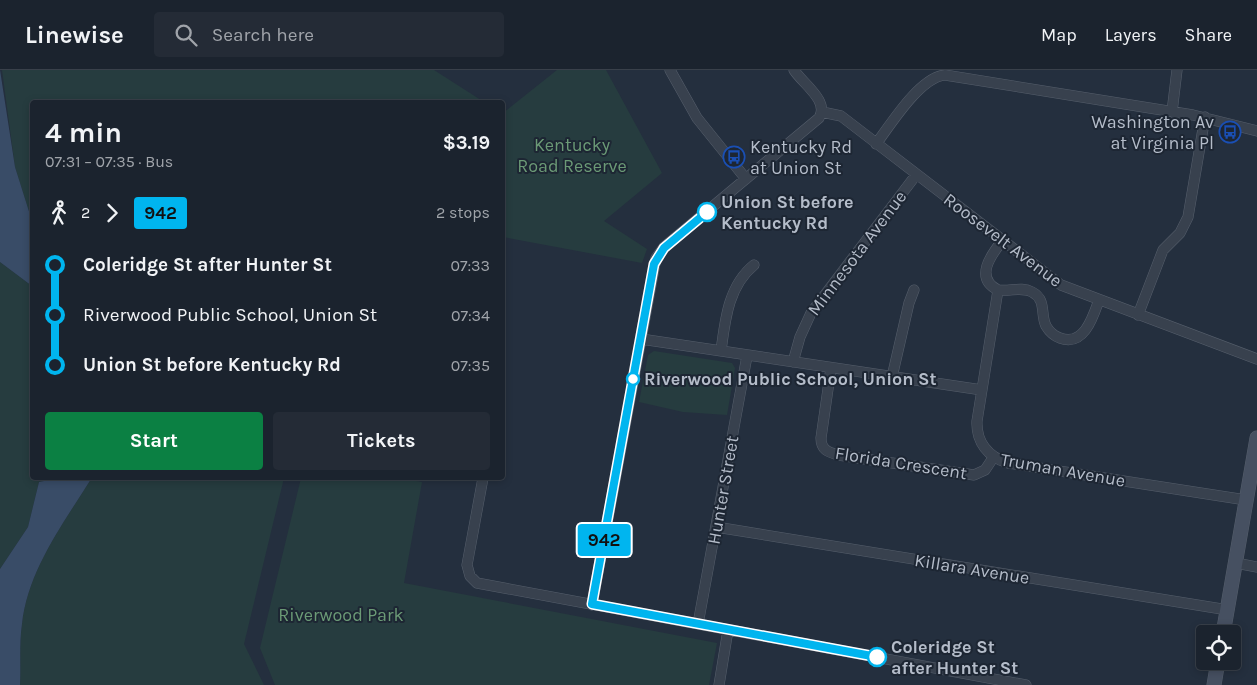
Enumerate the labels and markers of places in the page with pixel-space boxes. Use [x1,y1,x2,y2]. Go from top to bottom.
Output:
place label: Washington Av at Virginia Pl [1091,111,1214,154]
bus stop icon: Washington Av at Virginia Pl [1218,120,1242,144]
place label: Kentucky Rd at Union St [750,136,852,179]
bus stop icon: Kentucky Rd at Union St [722,145,746,169]
place label: Union St before Kentucky Rd [721,191,854,234]
marker: Union St before Kentucky Rd [697,202,717,222]
place label: Riverwood Public School, Union St [644,368,937,390]
marker: Riverwood Public School, Union St [626,372,640,386]
place label: Coleridge St after Hunter St [891,636,1018,679]
marker: Coleridge St after Hunter St [867,647,887,667]

